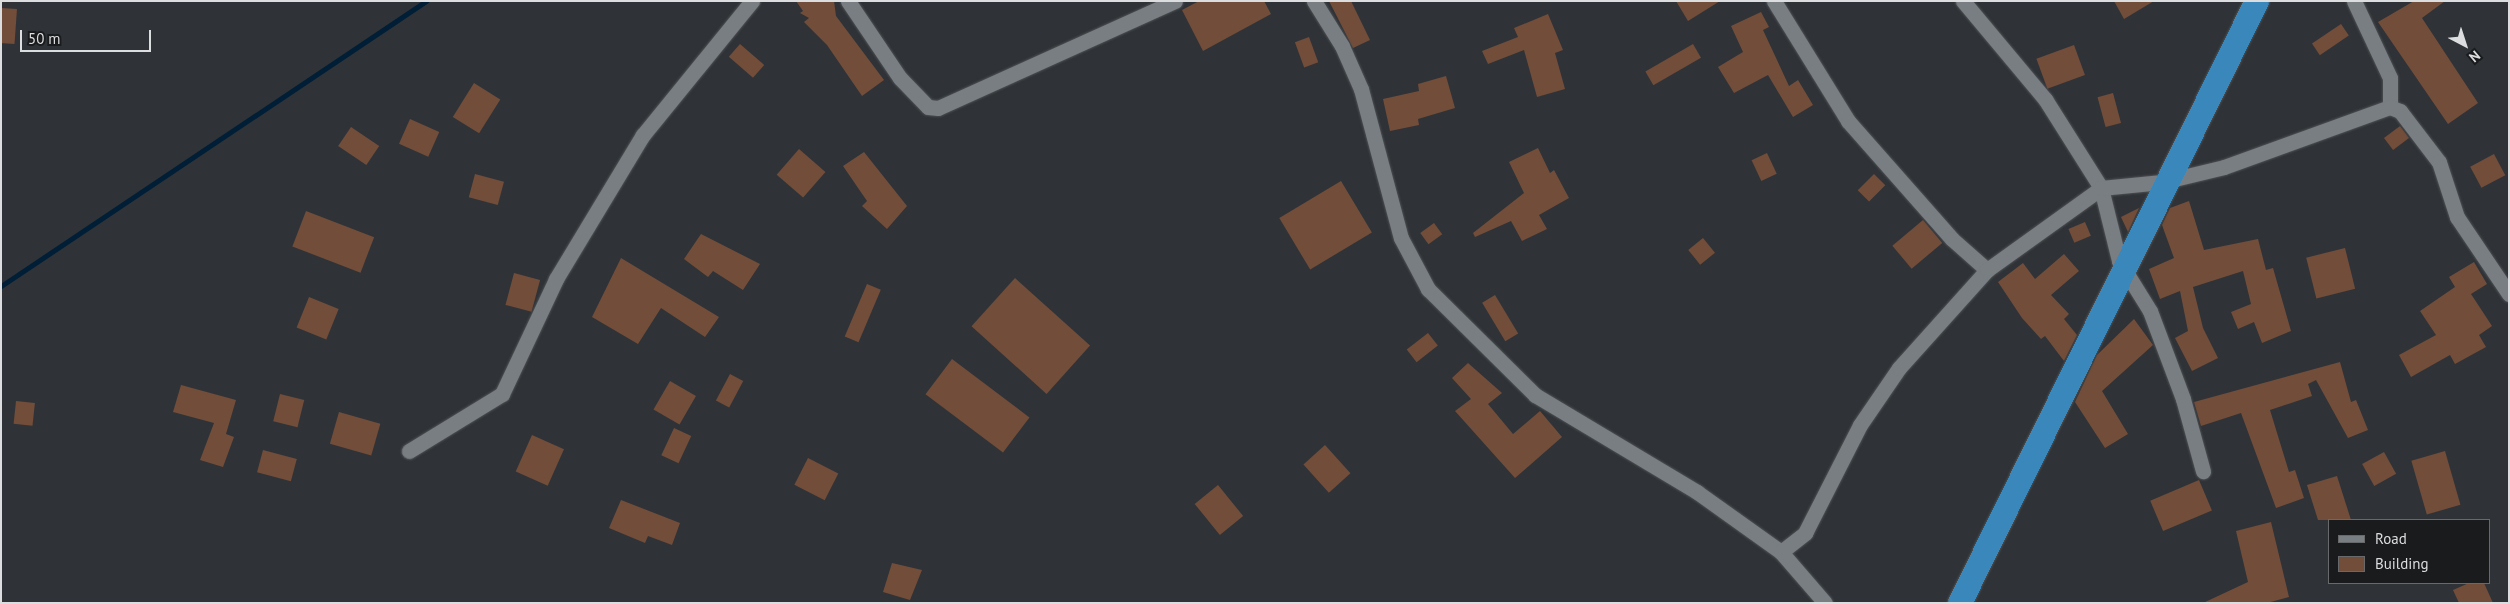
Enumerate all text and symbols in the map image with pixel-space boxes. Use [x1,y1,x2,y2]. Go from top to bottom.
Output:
scale bar [22,20,154,52]
north arrow [2440,20,2490,70]
text: 50 m [28,29,61,48]
text: N [2465,47,2484,66]
legend [2328,519,2490,584]
text: Road [2375,529,2407,548]
text: Building [2375,554,2429,573]

